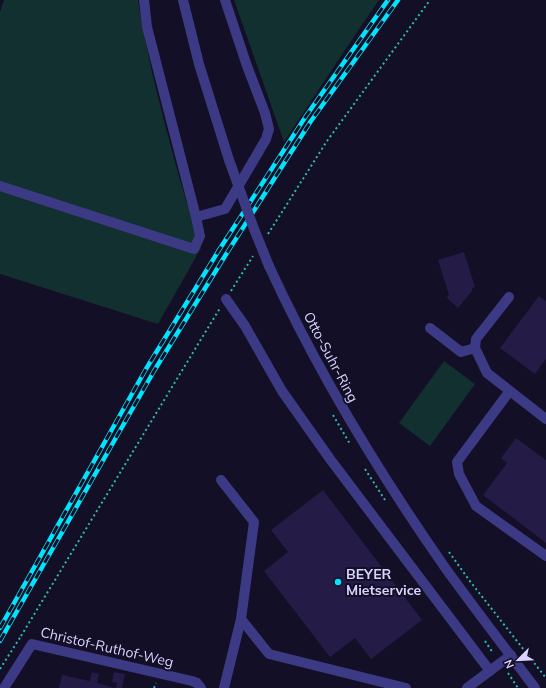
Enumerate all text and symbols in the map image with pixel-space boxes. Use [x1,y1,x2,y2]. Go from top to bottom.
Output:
street label: Otto-Suhr-Ring [300,309,362,405]
place label: BEYER Mietservice [346,565,422,599]
marker: BEYER Mietservice [333,577,343,587]
street label: Christof-Ruthof-Weg [39,623,175,671]
north arrow [498,640,538,680]
text: N [501,657,517,671]

